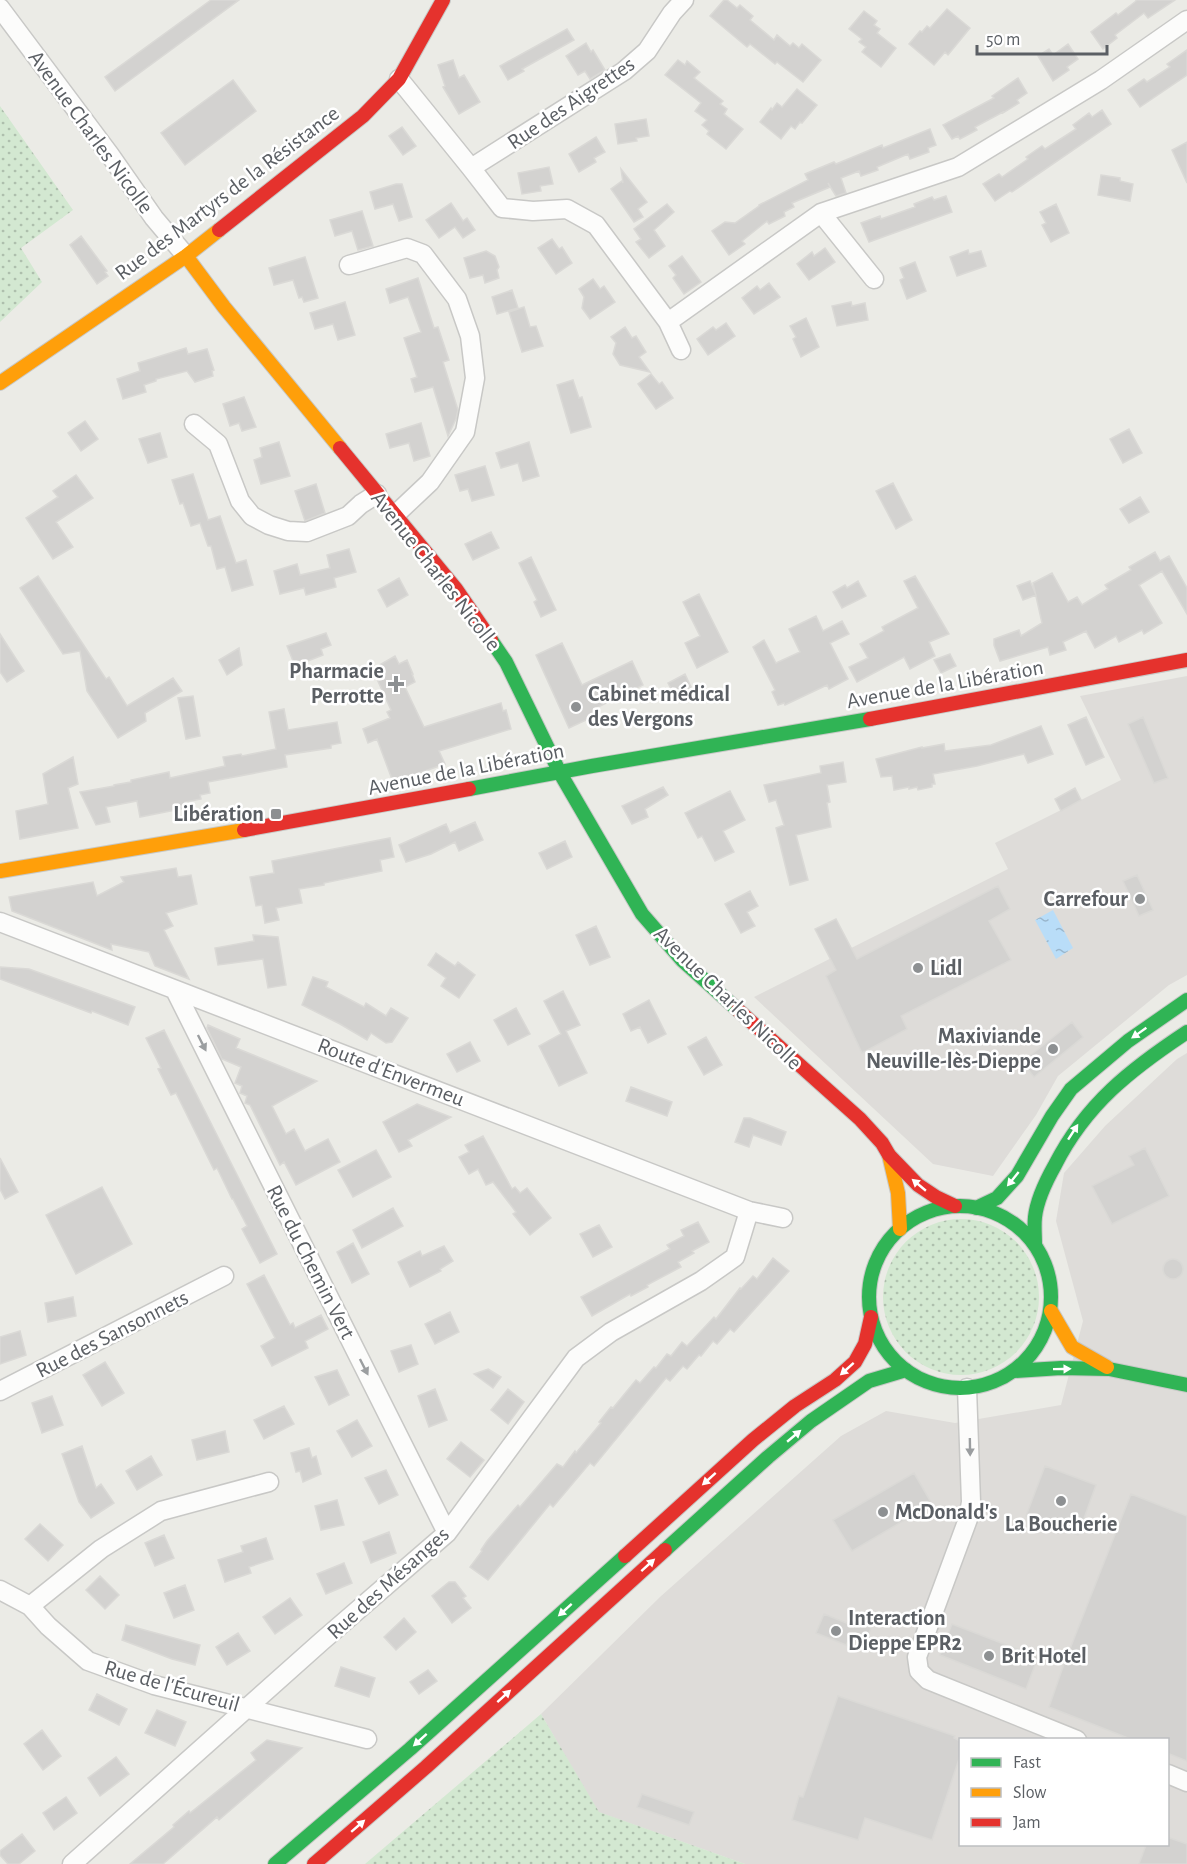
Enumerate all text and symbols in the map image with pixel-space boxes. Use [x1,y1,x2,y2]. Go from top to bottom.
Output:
scale bar [977,18,1108,56]
text: 50 m [986,31,1020,49]
street label: Avenue Charles Nicolle [25,46,157,218]
street label: Rue des Aigrettes [503,52,639,154]
street label: Rue des Martyrs de la Résistance [111,102,343,284]
street label: Avenue Charles Nicolle [367,487,505,655]
street label: Avenue de la Libération [845,656,1045,712]
place label: Pharmacie Perrotte [289,660,384,707]
marker: Pharmacie Perrotte [389,677,403,691]
place label: Cabinet médical des Vergons [588,683,730,730]
marker: Cabinet médical des Vergons [569,700,583,714]
street label: Avenue de la Libération [366,739,566,799]
place label: Libération [173,803,264,825]
marker: Libération [269,807,283,821]
place label: Carrefour [1044,888,1128,910]
marker: Carrefour [1133,892,1147,906]
street label: Avenue Charles Nicolle [650,922,806,1074]
place label: Lidl [930,957,963,979]
marker: Lidl [911,961,925,975]
place label: Maxiviande Neuville-lès-Dieppe [866,1025,1041,1072]
one-way arrow [1131,1027,1147,1039]
one-way arrow [197,1034,206,1051]
street label: Route d'Envermeu [314,1034,468,1110]
marker: Maxiviande Neuville-lès-Dieppe [1046,1042,1060,1056]
one-way arrow [1067,1124,1078,1140]
one-way arrow [1007,1171,1020,1187]
one-way arrow [911,1178,927,1191]
street label: Rue du Chemin Vert [263,1181,359,1343]
street label: Rue des Sansonnets [32,1286,192,1382]
one-way arrow [359,1359,369,1376]
one-way arrow [840,1362,855,1375]
one-way arrow [1052,1364,1071,1373]
one-way arrow [786,1429,802,1442]
one-way arrow [965,1437,974,1456]
one-way arrow [702,1472,717,1486]
marker: La Boucherie [1054,1494,1068,1508]
place label: McDonald's [895,1501,997,1523]
marker: McDonald's [876,1505,890,1519]
place label: La Boucherie [1005,1513,1117,1535]
street label: Rue des Mésanges [323,1523,453,1643]
one-way arrow [640,1559,655,1572]
one-way arrow [558,1602,572,1616]
place label: Interaction Dieppe EPR2 [848,1607,962,1654]
marker: Interaction Dieppe EPR2 [829,1624,843,1638]
place label: Brit Hotel [1001,1645,1087,1667]
marker: Brit Hotel [982,1649,996,1663]
street label: Rue de l'Écureuil [102,1655,242,1716]
one-way arrow [496,1689,511,1703]
one-way arrow [413,1733,428,1746]
legend [959,1738,1169,1846]
text: Fast [1013,1754,1041,1772]
text: Slow [1013,1784,1046,1802]
text: Jam [1013,1814,1041,1832]
one-way arrow [350,1819,366,1832]

